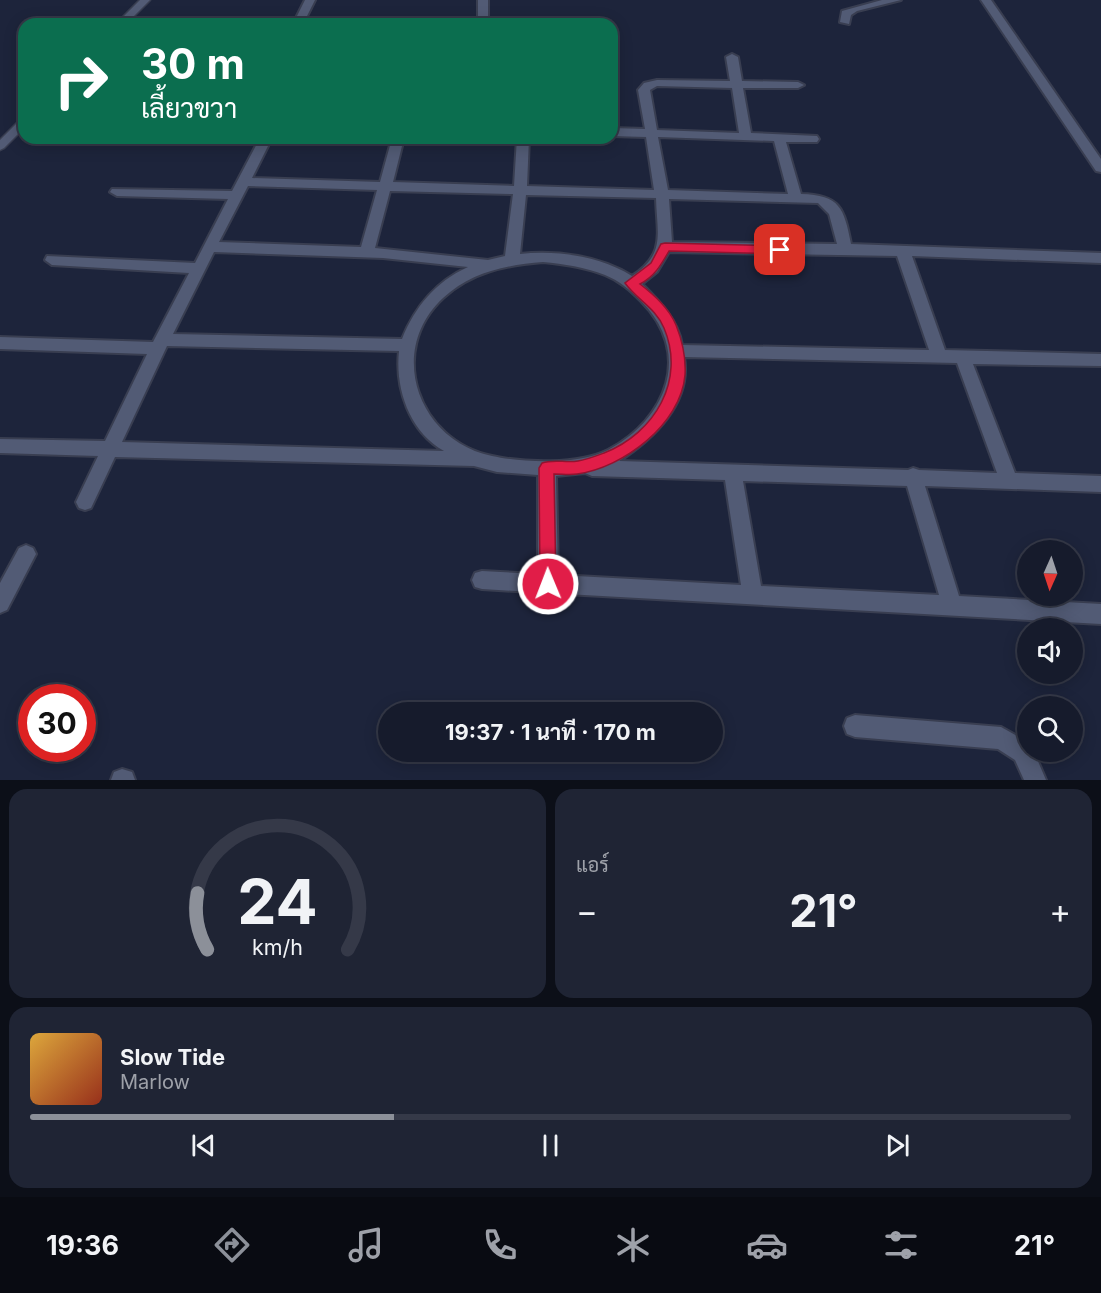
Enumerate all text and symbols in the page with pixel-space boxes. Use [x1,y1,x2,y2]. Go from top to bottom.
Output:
text: 30 m [141,38,245,89]
icon: right [42,42,120,120]
text: เลี้ยวขวา [141,92,237,125]
pin [754,224,805,275]
icon: arrive [763,233,796,266]
north arrow [1017,540,1083,606]
map controls [1017,540,1083,762]
position arrow [516,552,580,616]
button: sound [1017,618,1083,684]
speed limit sign: 30 [18,684,96,762]
button: search [1017,696,1083,762]
text: 19:37 · 1 นาที · 170 m [445,719,656,745]
text: แอร์ [576,853,609,877]
text: 24 [237,864,318,939]
text: 21° [789,883,858,938]
text: − [576,891,598,931]
text: + [1049,891,1071,931]
text: km/h [252,935,303,961]
text: Slow Tide [120,1044,225,1070]
text: Marlow [120,1070,190,1094]
icon: previous [187,1129,220,1162]
icon: pause [534,1129,567,1162]
icon: next [881,1129,914,1162]
icon: directions [211,1224,253,1266]
icon: music [345,1224,387,1266]
icon: phone [479,1224,521,1266]
icon: climate [612,1224,654,1266]
icon: car [746,1224,788,1266]
icon: filters [880,1224,922,1266]
text: 19:36 [46,1229,119,1262]
text: 21° [1014,1229,1055,1262]

